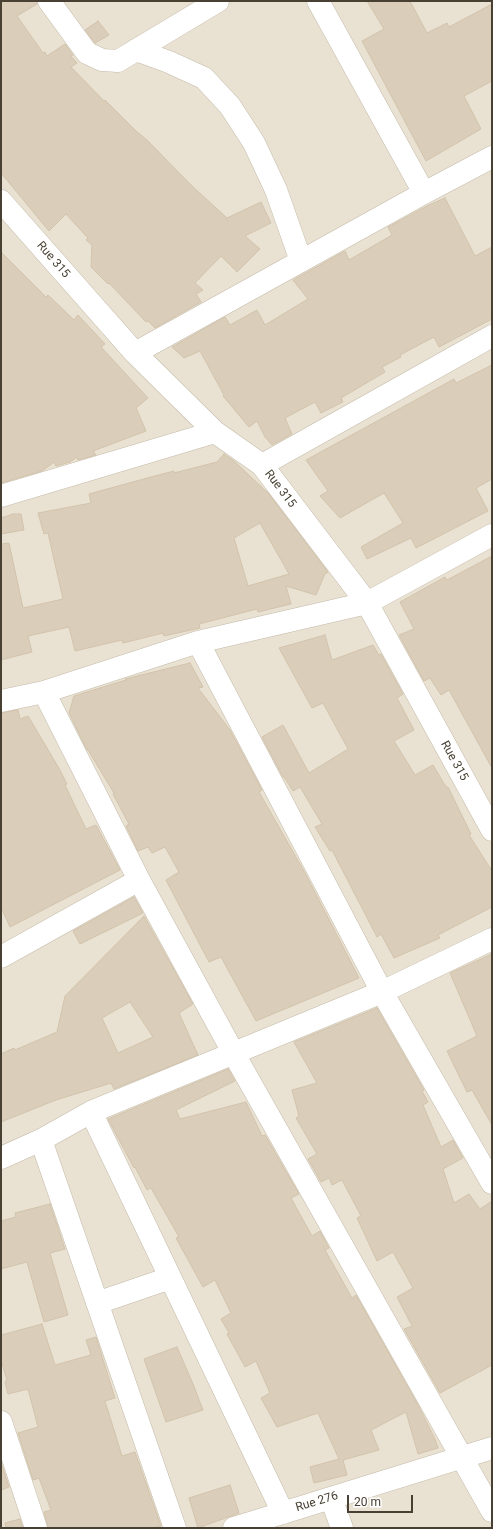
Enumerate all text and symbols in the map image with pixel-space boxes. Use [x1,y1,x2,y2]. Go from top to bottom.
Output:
street label: Rue 315 [33,239,73,281]
street label: Rue 315 [261,467,299,511]
street label: Rue 315 [437,738,471,784]
scale bar [349,1487,415,1513]
street label: Rue 276 [294,1489,340,1515]
text: 20 m [354,1495,381,1509]

